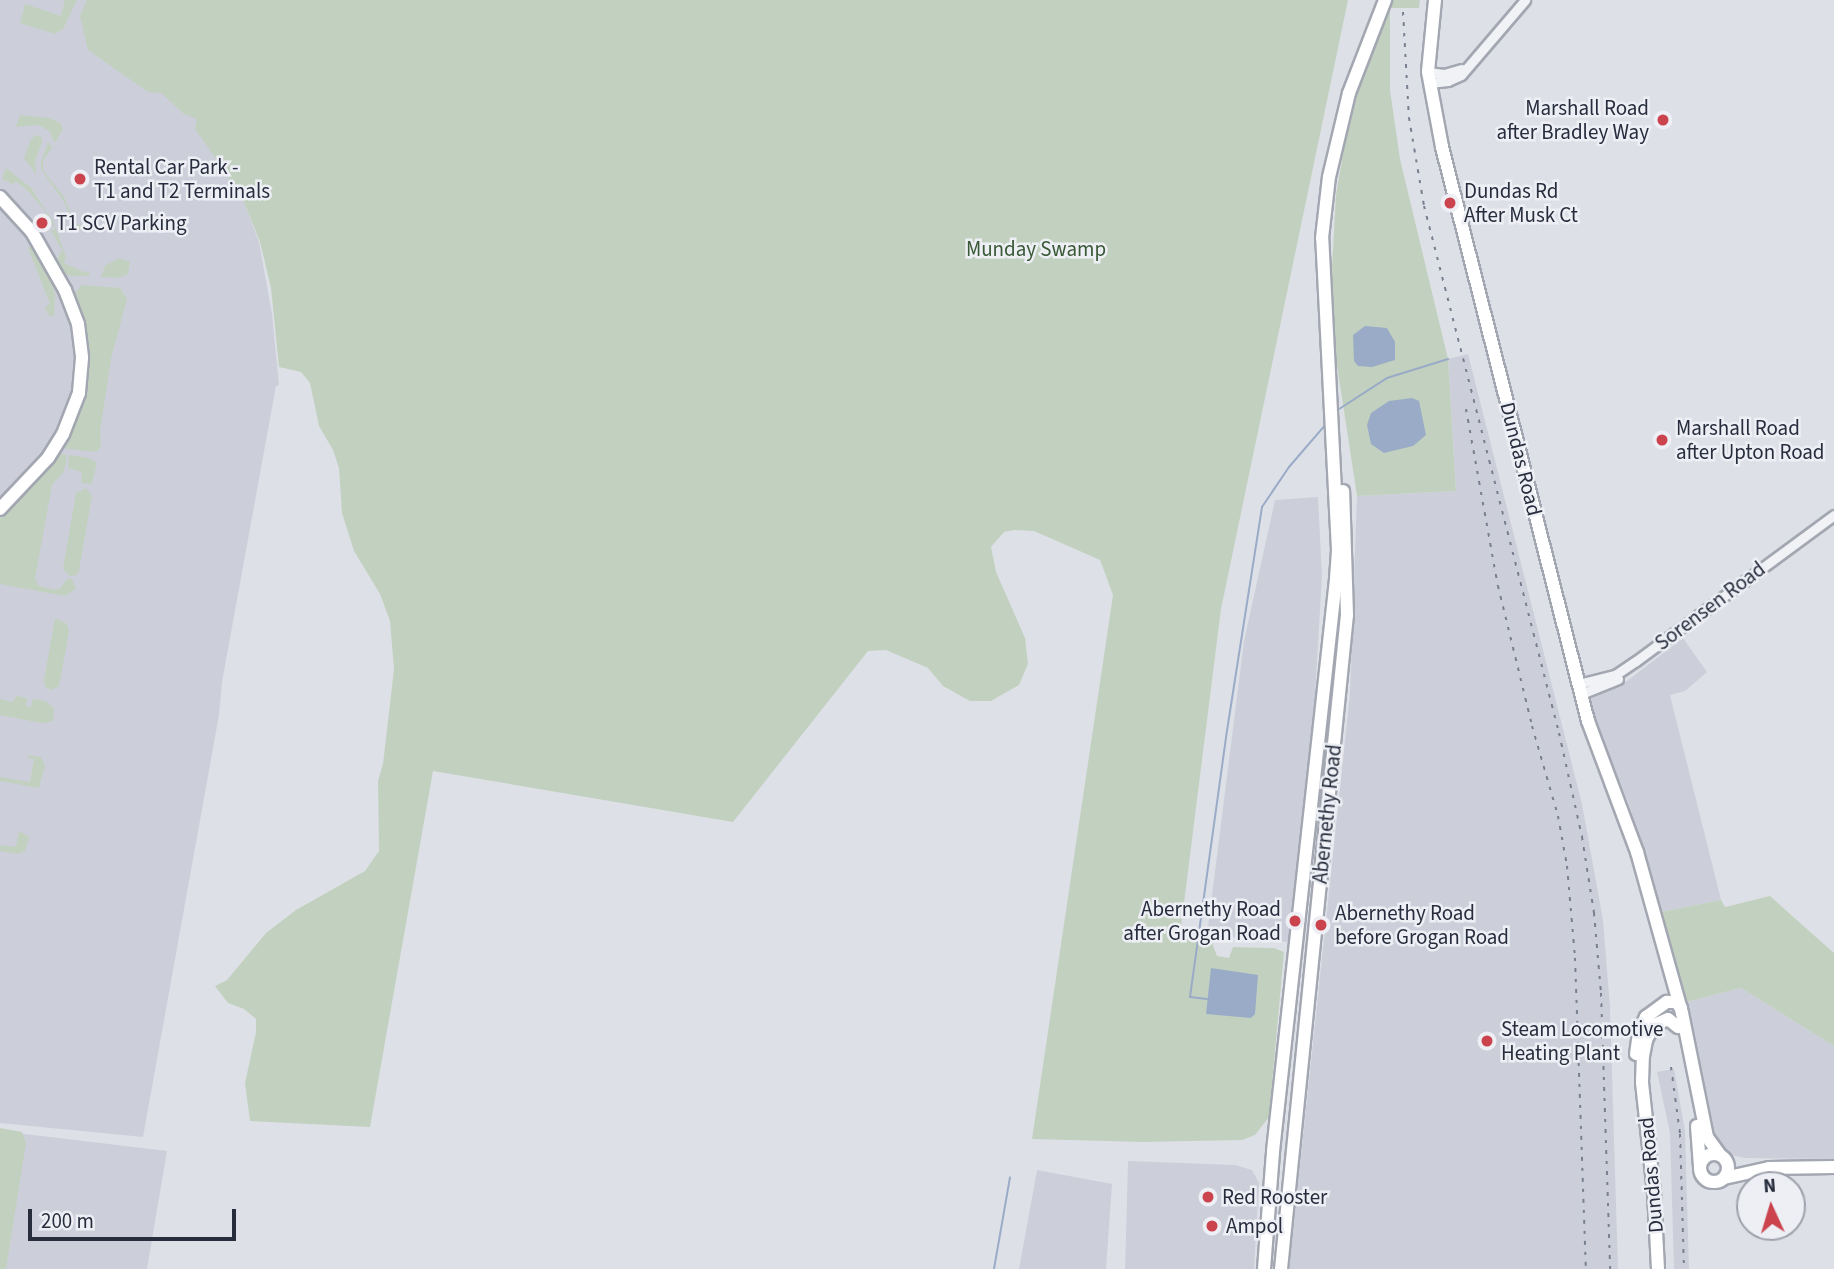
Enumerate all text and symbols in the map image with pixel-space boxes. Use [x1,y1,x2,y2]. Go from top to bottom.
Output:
place label: Marshall Road after Bradley Way [1497,95,1649,145]
marker: Marshall Road after Bradley Way [1655,112,1671,128]
place label: Rental Car Park - T1 and T2 Terminals [94,154,270,204]
marker: Rental Car Park - T1 and T2 Terminals [72,171,88,187]
place label: Dundas Rd After Musk Ct [1464,178,1578,228]
marker: Dundas Rd After Musk Ct [1442,195,1458,211]
place label: T1 SCV Parking [56,210,187,236]
marker: T1 SCV Parking [34,215,50,231]
park label: Munday Swamp [966,236,1106,262]
street label: Dundas Road [1495,400,1547,518]
place label: Marshall Road after Upton Road [1676,415,1824,465]
marker: Marshall Road after Upton Road [1654,432,1670,448]
street label: Sorensen Road [1650,556,1770,656]
street label: Abernethy Road [1307,743,1347,885]
place label: Abernethy Road after Grogan Road [1123,896,1281,946]
place label: Abernethy Road before Grogan Road [1335,900,1509,950]
marker: Abernethy Road after Grogan Road [1287,913,1303,929]
marker: Abernethy Road before Grogan Road [1313,917,1329,933]
place label: Steam Locomotive Heating Plant [1501,1016,1664,1066]
marker: Steam Locomotive Heating Plant [1479,1033,1495,1049]
street label: Dundas Road [1633,1116,1669,1234]
north arrow [1736,1171,1806,1241]
text: N [1762,1173,1777,1200]
place label: Red Rooster [1222,1184,1327,1210]
marker: Red Rooster [1200,1189,1216,1205]
scale bar [32,1196,240,1240]
text: 200 m [41,1206,94,1236]
place label: Ampol [1226,1213,1283,1239]
marker: Ampol [1204,1218,1220,1234]

